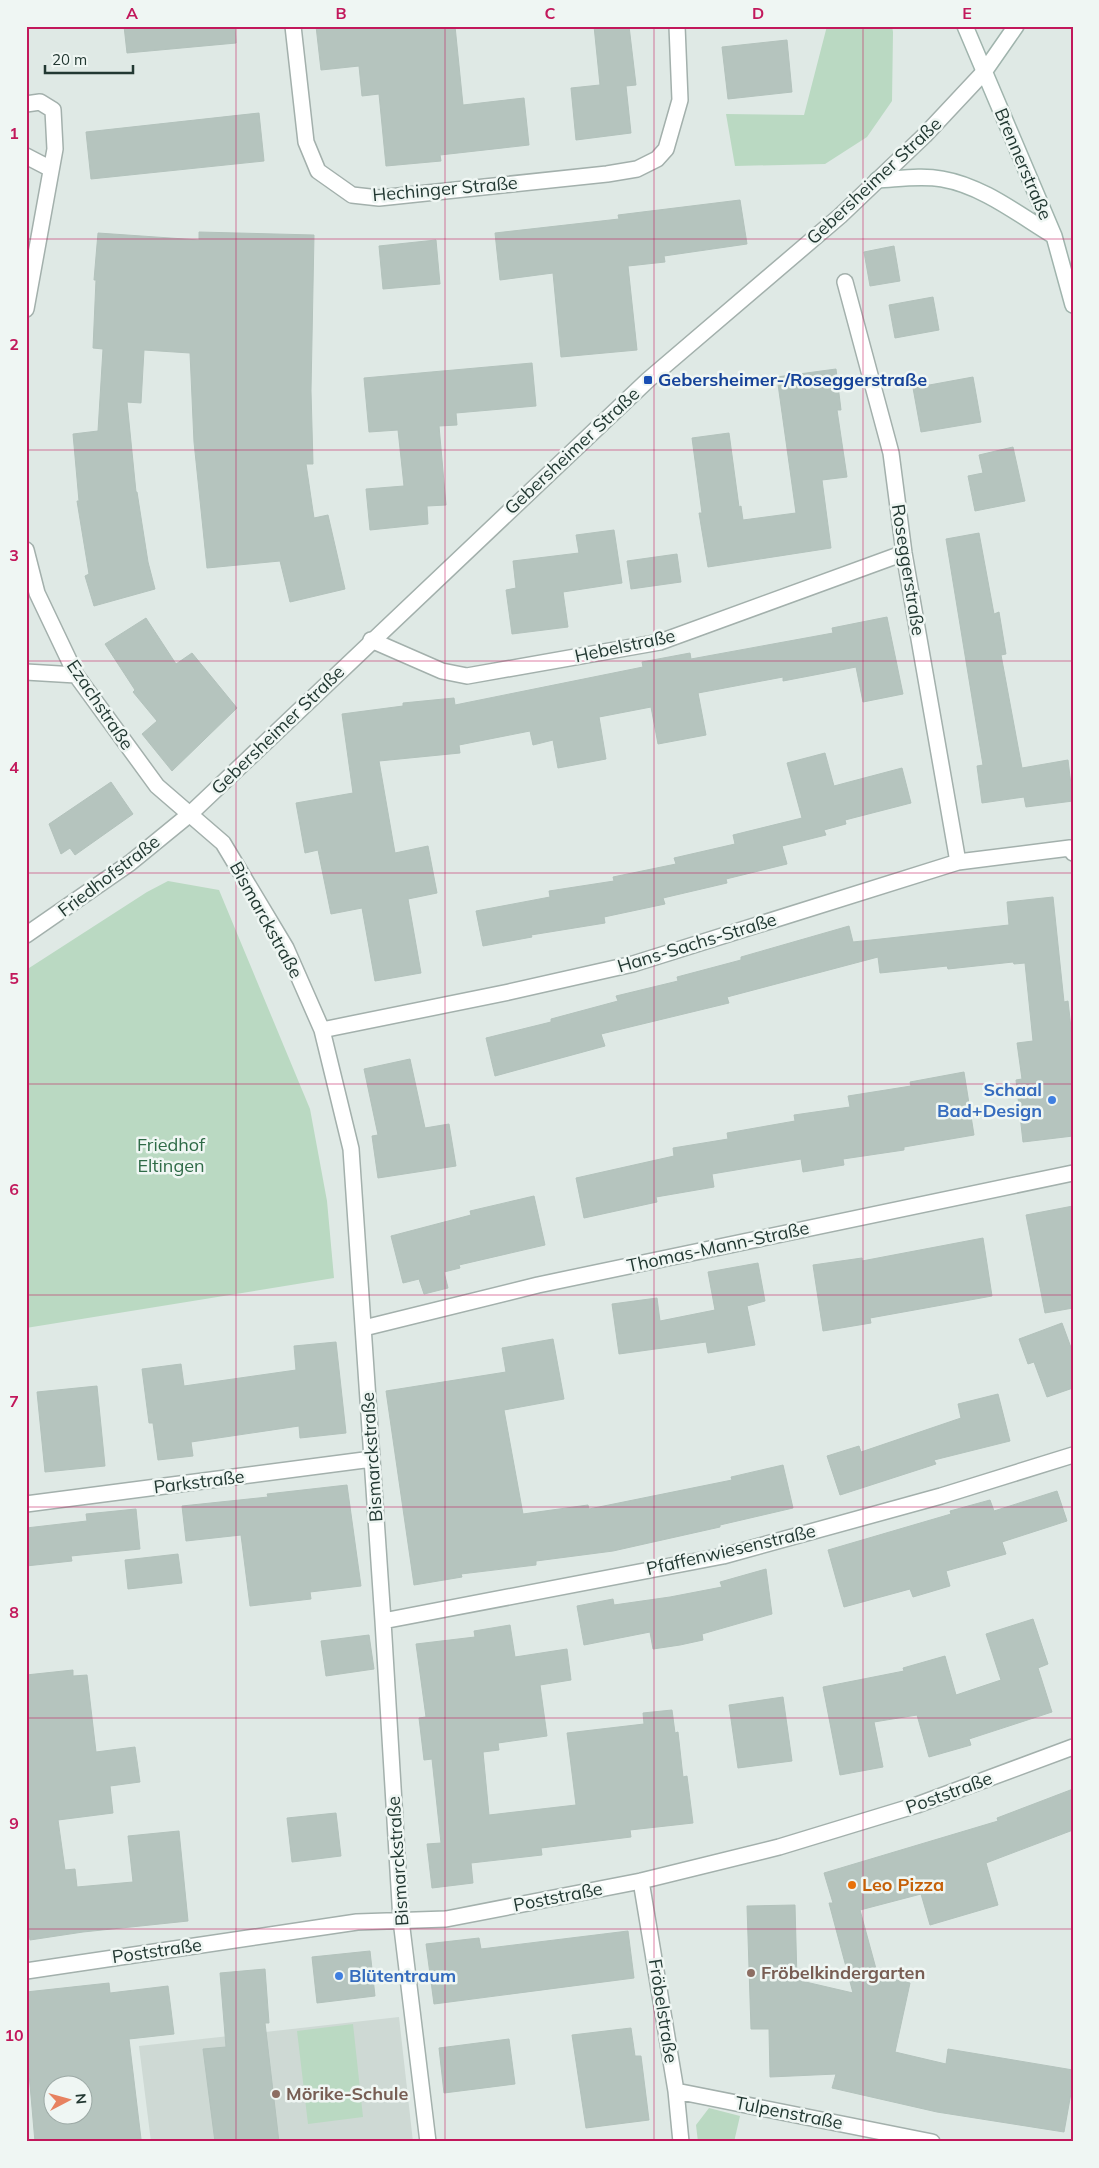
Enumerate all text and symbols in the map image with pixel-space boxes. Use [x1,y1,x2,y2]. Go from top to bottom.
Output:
text: A [126,3,138,23]
text: B [335,3,347,23]
text: C [545,3,556,23]
text: D [752,3,764,23]
text: E [962,3,972,23]
scale bar [45,42,132,74]
text: 20 m [52,50,87,69]
street label: Brennerstraße [990,104,1057,223]
street label: Gebersheimer Straße [801,112,946,249]
text: 1 [9,123,19,143]
street label: Hechinger Straße [371,171,519,206]
text: 2 [9,334,19,354]
place label: Gebersheimer-/Roseggerstraße [658,368,927,391]
marker: Gebersheimer-/Roseggerstraße [642,374,654,386]
street label: Gebersheimer Straße [499,382,644,519]
street label: Roseggerstraße [887,503,930,637]
text: 3 [9,545,19,565]
street label: Hebelstraße [573,624,677,667]
street label: Ezachstraße [62,655,139,754]
street label: Gebersheimer Straße [206,660,349,799]
text: 4 [9,757,19,777]
street label: Friedhofstraße [53,830,164,921]
street label: Bismarckstraße [225,857,308,982]
street label: Hans-Sachs-Straße [615,907,779,978]
text: 5 [9,968,19,988]
place label: Schaal Bad+Design [937,1078,1042,1122]
marker: Schaal Bad+Design [1046,1094,1058,1106]
park label: Friedhof Eltingen [137,1133,206,1177]
text: 6 [9,1179,19,1199]
street label: Thomas-Mann-Straße [625,1216,811,1277]
text: 7 [9,1391,19,1411]
street label: Bismarckstraße [355,1391,388,1523]
street label: Parkstraße [152,1465,246,1498]
street label: Pfaffenwiesenstraße [644,1519,818,1580]
text: 8 [9,1602,19,1622]
street label: Poststraße [902,1766,995,1819]
street label: Bismarckstraße [381,1795,414,1927]
text: 9 [9,1813,19,1833]
place label: Leo Pizza [862,1873,944,1896]
street label: Poststraße [511,1877,604,1916]
marker: Leo Pizza [846,1879,858,1891]
street label: Poststraße [111,1933,203,1968]
street label: Fröbelstraße [644,1957,683,2065]
place label: Fröbelkindergarten [761,1961,925,1984]
place label: Blütentraum [349,1964,456,1987]
marker: Fröbelkindergarten [745,1967,757,1979]
marker: Blütentraum [333,1970,345,1982]
text: 10 [4,2025,24,2045]
north arrow [42,2076,92,2126]
place label: Mörike-Schule [286,2082,408,2105]
marker: Mörike-Schule [270,2088,282,2100]
street label: Tulpenstraße [733,2091,845,2134]
text: N [71,2092,90,2105]

